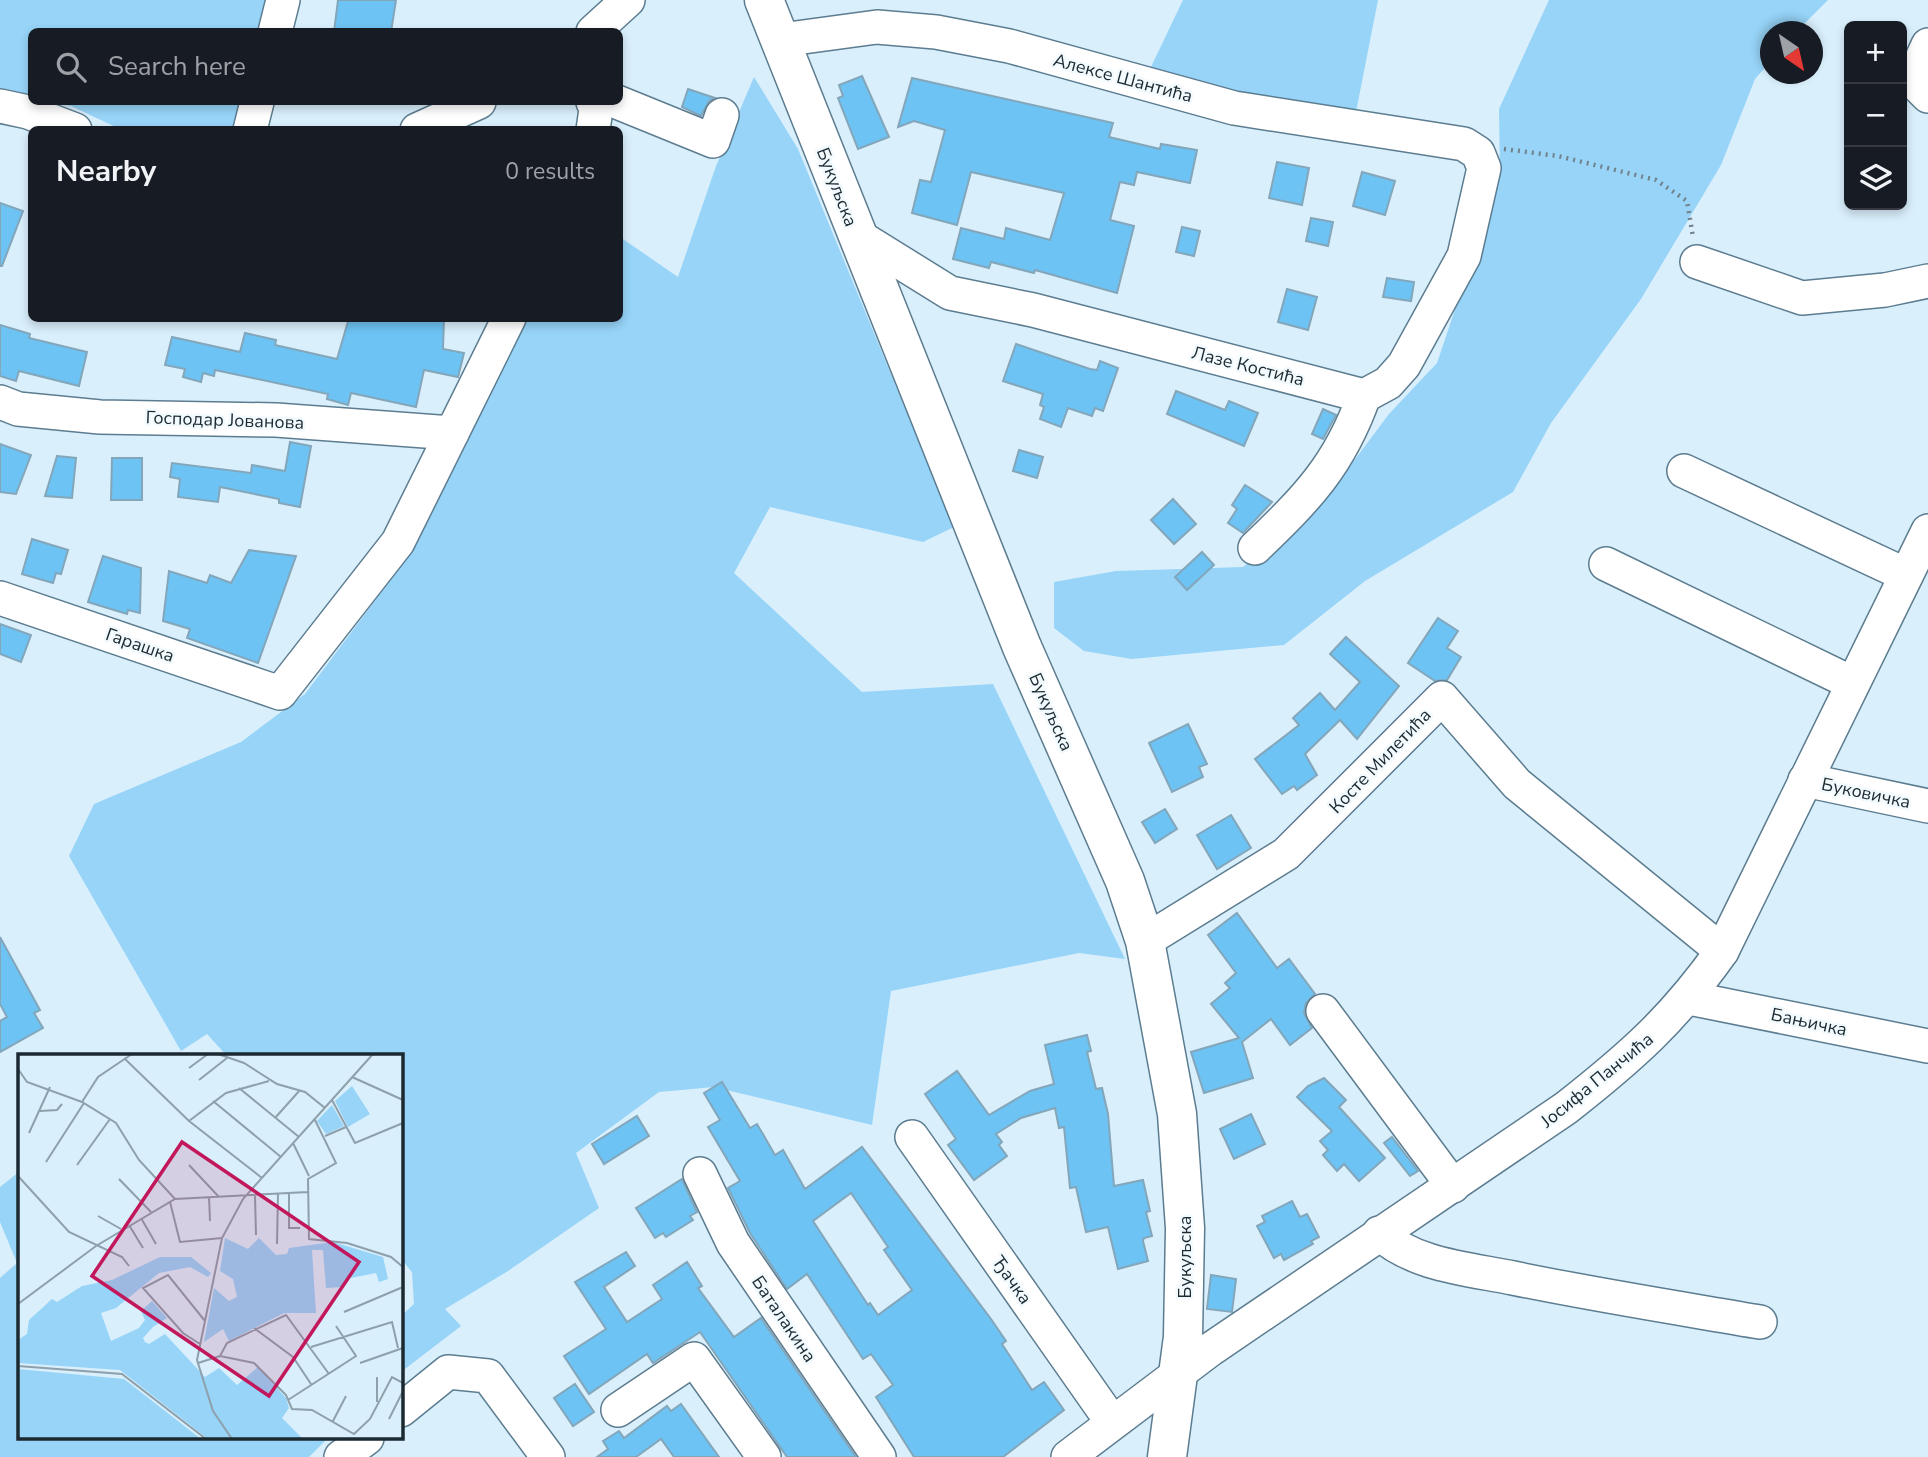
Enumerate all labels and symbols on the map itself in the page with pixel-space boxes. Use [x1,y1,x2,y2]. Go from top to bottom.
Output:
north arrow [1760,21,1823,84]
street label: Алексе Шантића [1051,48,1195,108]
street label: Букуљска [811,144,863,230]
street label: Лазе Костића [1189,340,1307,392]
street label: Господар Јованова [145,405,305,435]
street label: Гарашка [103,622,177,668]
street label: Букуљска [1023,669,1079,755]
street label: Косте Милетића [1324,703,1436,819]
street label: Буковичка [1819,772,1913,814]
street label: Бањичка [1769,1002,1849,1042]
street label: Јосифа Панчића [1535,1027,1658,1133]
inset map [18,1054,402,1440]
street label: Букуљска [1173,1216,1197,1299]
street label: Ђачка [987,1251,1037,1309]
street label: Баталакина [746,1271,822,1367]

